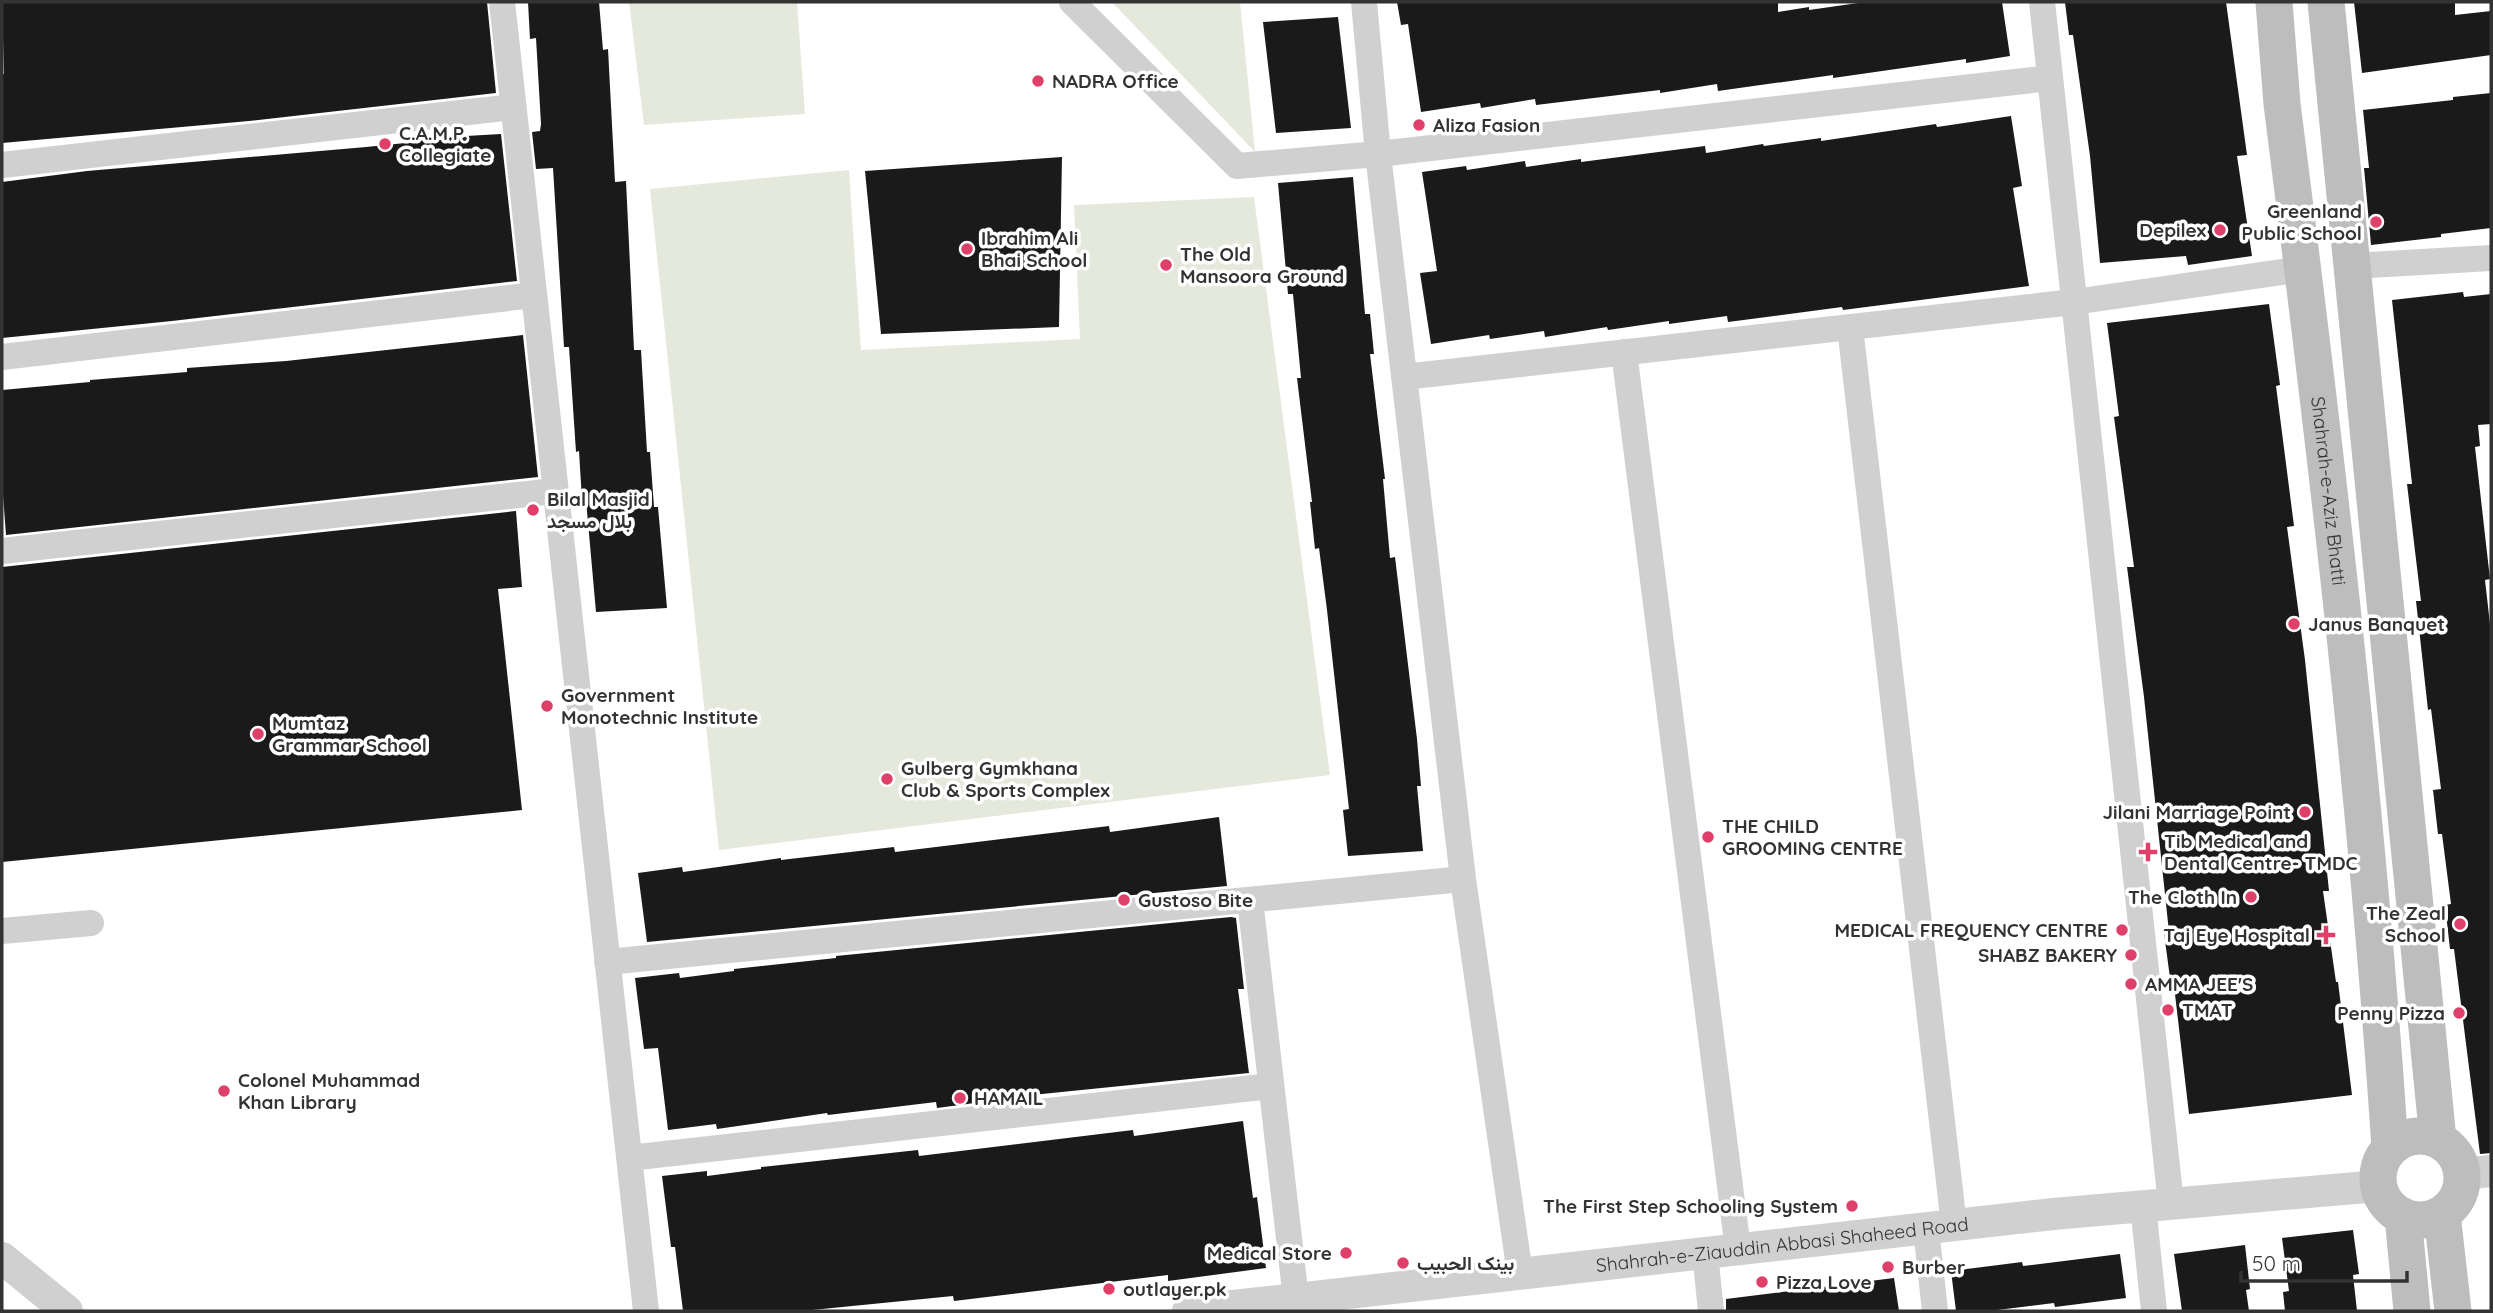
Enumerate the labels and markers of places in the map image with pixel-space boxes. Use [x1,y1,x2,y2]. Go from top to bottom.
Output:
place label: NADRA Office [1052,69,1179,93]
marker: NADRA Office [1030,73,1046,89]
place label: Aliza Fasion [1433,113,1540,137]
marker: Aliza Fasion [1411,117,1427,133]
place label: C.A.M.P. Collegiate [399,121,491,167]
marker: C.A.M.P. Collegiate [377,136,393,152]
place label: Greenland Public School [2242,199,2362,245]
marker: Greenland Public School [2368,214,2384,230]
place label: Depilex [2139,218,2206,242]
marker: Depilex [2212,222,2228,238]
place label: Ibrahim Ali Bhai School [981,226,1087,272]
marker: Ibrahim Ali Bhai School [959,241,975,257]
place label: The Old Mansoora Ground [1180,242,1344,288]
marker: The Old Mansoora Ground [1158,257,1174,273]
place label: Bilal Masjid بلال مسجد [547,487,650,533]
marker: Bilal Masjid بلال مسجد [525,502,541,518]
place label: Janus Banquet [2308,612,2445,636]
marker: Janus Banquet [2286,616,2302,632]
place label: Government Monotechnic Institute [561,683,758,729]
marker: Government Monotechnic Institute [539,698,555,714]
place label: Mumtaz Grammar School [272,711,427,757]
marker: Mumtaz Grammar School [250,726,266,742]
place label: Gulberg Gymkhana Club & Sports Complex [901,756,1110,802]
marker: Gulberg Gymkhana Club & Sports Complex [879,771,895,787]
place label: Jilani Marriage Point [2102,800,2291,824]
marker: Jilani Marriage Point [2297,804,2313,820]
place label: THE CHILD GROOMING CENTRE [1722,814,1903,860]
marker: THE CHILD GROOMING CENTRE [1700,829,1716,845]
place label: Tib Medical and Dental Centre- TMDC [2164,829,2358,875]
marker: Tib Medical and Dental Centre- TMDC [2138,842,2158,862]
place label: The Cloth In [2128,885,2237,909]
place label: Gustoso Bite [1138,888,1253,912]
marker: The Cloth In [2243,889,2259,905]
marker: Gustoso Bite [1116,892,1132,908]
place label: The Zeal School [2366,901,2446,947]
marker: The Zeal School [2452,916,2468,932]
place label: MEDICAL FREQUENCY CENTRE [1834,918,2108,942]
marker: MEDICAL FREQUENCY CENTRE [2114,922,2130,938]
place label: Taj Eye Hospital [2163,923,2310,947]
marker: Taj Eye Hospital [2316,925,2336,945]
place label: SHABZ BAKERY [1978,943,2118,967]
marker: SHABZ BAKERY [2123,947,2139,963]
place label: AMMA JEE'S [2145,972,2253,996]
marker: AMMA JEE'S [2123,976,2139,992]
place label: TMAT [2182,998,2233,1022]
place label: Penny Pizza [2337,1001,2445,1025]
marker: TMAT [2160,1002,2176,1018]
marker: Penny Pizza [2451,1005,2467,1021]
place label: Colonel Muhammad Khan Library [238,1068,420,1114]
marker: Colonel Muhammad Khan Library [216,1083,232,1099]
place label: HAMAIL [974,1086,1043,1110]
marker: HAMAIL [952,1090,968,1106]
place label: The First Step Schooling System [1543,1194,1838,1218]
marker: The First Step Schooling System [1844,1198,1860,1214]
place label: Medical Store [1207,1241,1332,1265]
marker: Medical Store [1338,1245,1354,1261]
place label: بينک الحبيب [1417,1251,1514,1275]
marker: بينک الحبيب [1395,1255,1411,1271]
place label: Burber [1902,1255,1965,1279]
marker: Burber [1880,1259,1896,1275]
place label: Pizza Love [1776,1270,1872,1294]
marker: Pizza Love [1754,1274,1770,1290]
place label: outlayer.pk [1123,1277,1227,1301]
marker: outlayer.pk [1101,1281,1117,1297]

